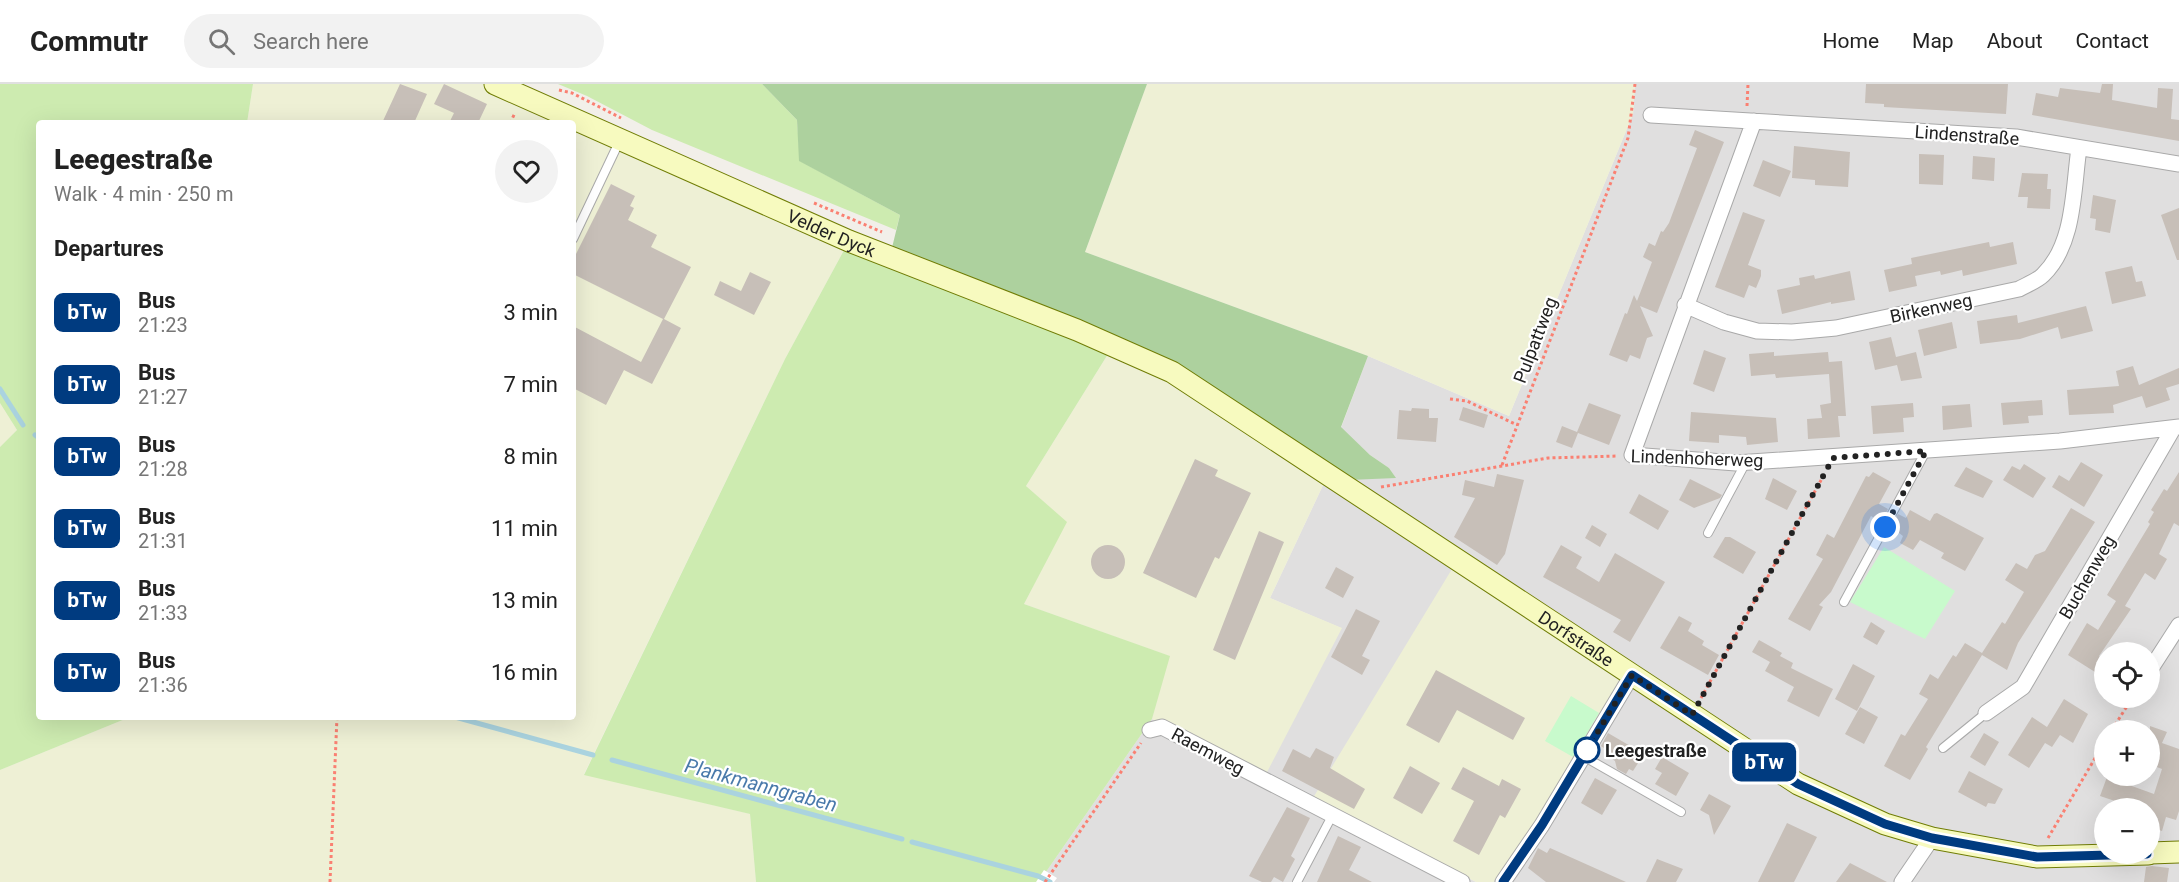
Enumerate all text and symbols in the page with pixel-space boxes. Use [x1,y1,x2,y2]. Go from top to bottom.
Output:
search box [184,14,604,68]
text: Commutr [30,25,148,58]
icon: search [205,25,238,58]
text: Search here [253,29,369,54]
text: Home [1823,29,1879,53]
text: Map [1912,29,1954,53]
text: About [1987,29,2043,53]
text: Contact [2076,29,2149,53]
street label: Lindenstraße [1914,121,2020,149]
button: heart [495,140,558,203]
text: Leegestraße [54,143,213,176]
text: Walk · 4 min · 250 m [54,182,233,206]
street label: Velder Dyck [784,205,880,261]
text: Departures [54,236,164,261]
text: Bus [138,288,176,313]
street label: Birkenweg [1888,289,1974,327]
street label: Pulpattweg [1509,294,1561,386]
text: bTw [67,300,107,324]
text: 3 min [503,300,558,325]
text: 21:23 [138,313,188,337]
text: Bus [138,360,176,385]
text: bTw [67,372,107,396]
text: 7 min [503,372,558,397]
text: 21:27 [138,385,188,409]
text: Bus [138,432,176,457]
text: bTw [67,444,107,468]
text: 8 min [503,444,558,469]
street label: Lindenhoherweg [1630,445,1764,471]
text: 21:28 [138,457,188,481]
text: Bus [138,504,176,529]
your location [1870,512,1900,542]
text: bTw [67,516,107,540]
text: 11 min [491,516,558,541]
text: 21:31 [138,529,188,553]
street label: Buchenweg [2055,531,2119,623]
text: Bus [138,576,176,601]
text: bTw [67,588,107,612]
text: 13 min [491,588,558,613]
text: 21:33 [138,601,188,625]
street label: Dorfstraße [1535,606,1618,670]
map controls [2094,642,2160,864]
button: locate [2094,642,2160,708]
text: Bus [138,648,176,673]
text: bTw [67,660,107,684]
text: 16 min [491,660,558,685]
text: 21:36 [138,673,188,697]
button: + [2094,720,2160,786]
street label: Raemweg [1168,723,1248,779]
marker: Leegestraße [1574,737,1600,763]
place label: Leegestraße [1605,740,1707,761]
line badge: bTw [1730,742,1798,782]
text: bTw [1744,750,1784,774]
water label: Plankmanngraben [682,753,840,817]
button: − [2094,798,2160,864]

